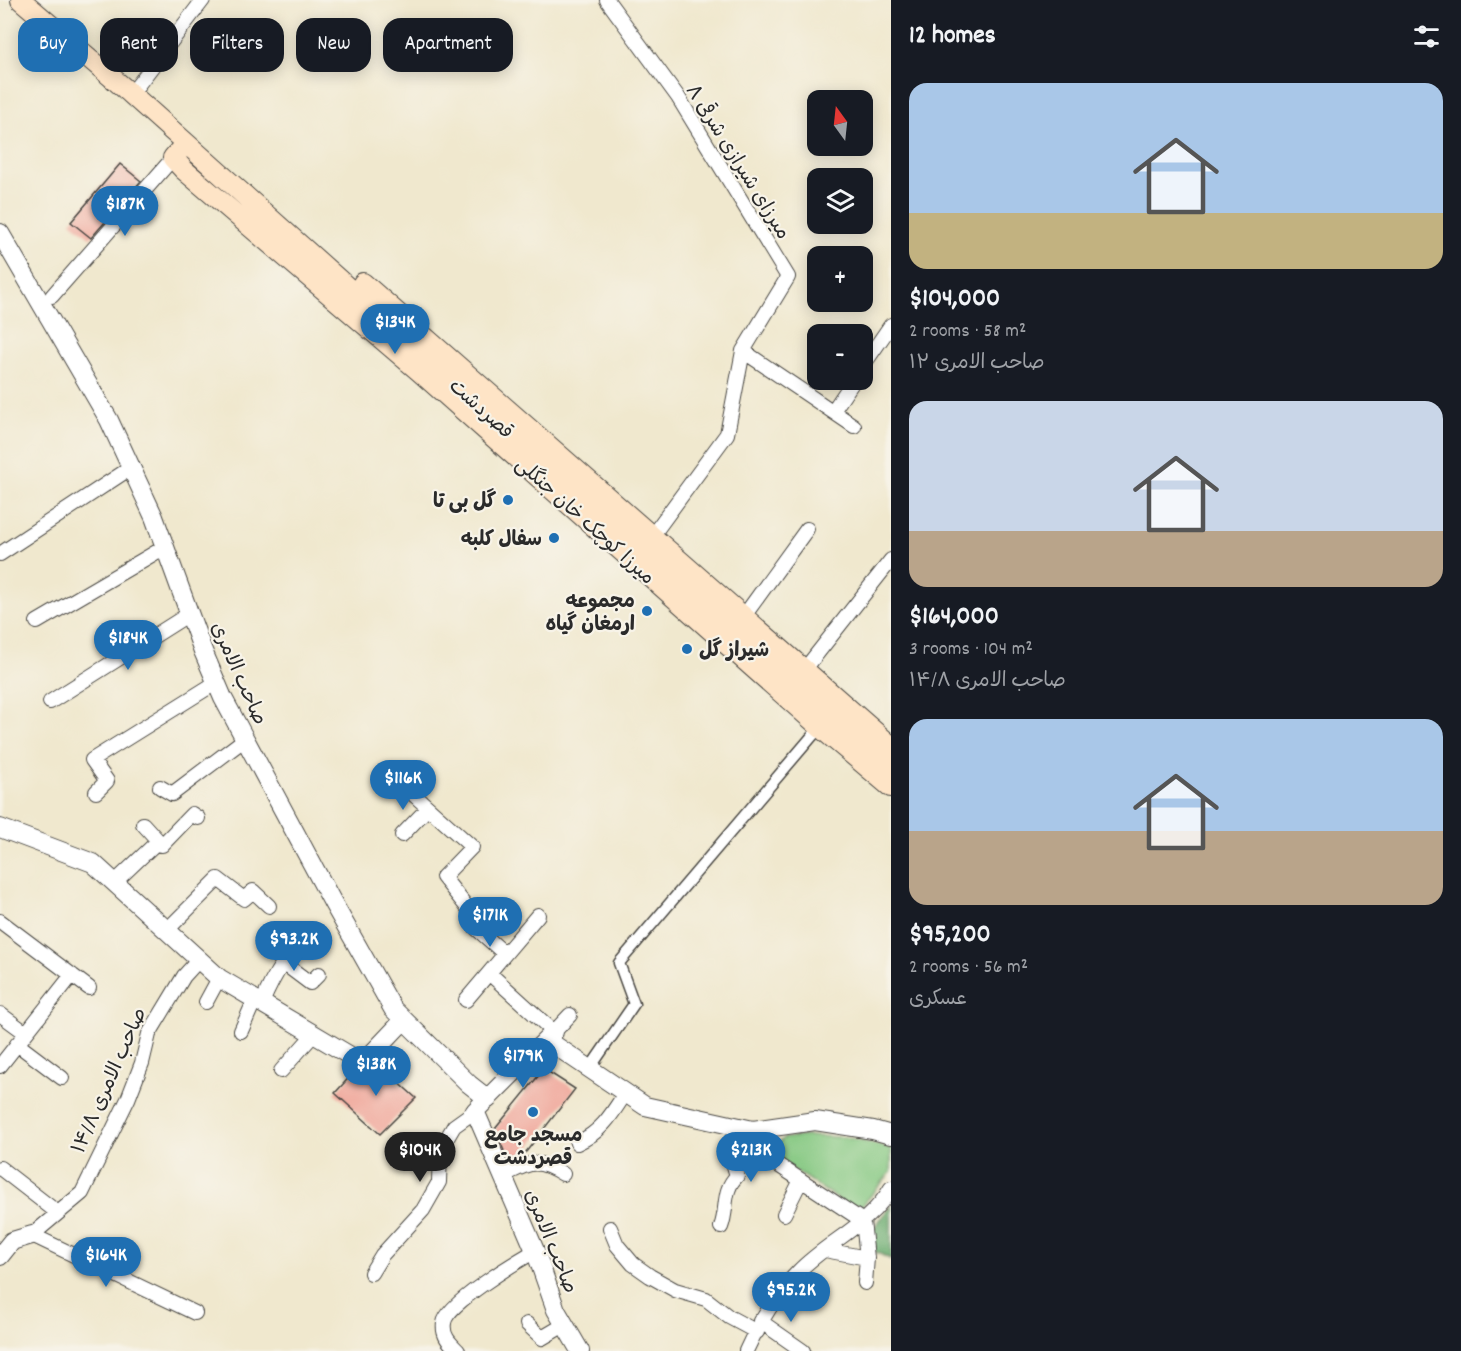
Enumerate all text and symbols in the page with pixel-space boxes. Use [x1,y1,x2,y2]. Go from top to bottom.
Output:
chip: Buy [18,18,88,72]
chip: Rent [100,18,178,72]
chip: Filters [190,18,284,72]
chip: New [296,18,371,72]
chip: Apartment [383,18,513,72]
text: 12 homes [909,18,996,55]
icon: filters [1410,20,1443,53]
street label: ۸ میرزای شیرازی شرقی [677,79,797,246]
north arrow [807,90,873,156]
map controls [807,90,873,390]
icon: home [1122,122,1230,230]
button: layers [807,168,873,234]
pin: $187K [83,186,167,237]
text: $187K [105,191,145,219]
button: + [807,246,873,312]
text: $104,000 [909,281,1000,318]
pin: $134K [353,304,437,355]
text: $134K [375,309,415,337]
text: 2 rooms · 58 m² [909,318,1026,346]
button: − [807,324,873,390]
text: ۱۲ صاحب الامری [909,350,1045,378]
street label: قصردشت [441,374,519,447]
icon: home [1122,440,1230,548]
street label: میرزا کوچک خان جنگلی [508,452,660,593]
place label: گل بی تا [433,488,496,517]
marker: گل بی تا [501,493,515,507]
place label: سفال کلبه [461,527,542,555]
marker: سفال کلبه [547,531,561,545]
place label: مجموعه ارمغان گیاه [546,589,635,640]
text: $164,000 [909,599,999,636]
marker: مجموعه ارمغان گیاه [640,604,654,618]
street label: صاحب الامری [202,618,272,730]
pin: $184K [86,620,170,671]
text: $184K [108,625,148,653]
text: 3 rooms · 104 m² [909,636,1033,664]
place label: شیراز گل [699,637,769,666]
marker: شیراز گل [680,642,694,656]
text: صاحب الامری ۱۴/۸ [909,668,1066,696]
icon: home [1122,758,1230,866]
pin: $116K [361,760,445,811]
text: $116K [384,765,422,793]
pin: $171K [448,897,532,948]
text: $171K [472,902,508,930]
text: $95,200 [909,917,991,954]
pin: $93.2K [245,921,343,972]
text: $93.2K [269,926,319,954]
text: 2 rooms · 56 m² [909,954,1028,982]
text: عسکری [909,986,967,1014]
street label: صاحب الامری ۱۴/۸ [66,1004,155,1158]
pin: $179K [481,1038,565,1089]
text: $179K [503,1043,543,1071]
pin: $138K [334,1046,418,1097]
text: $138K [356,1051,396,1079]
marker: مسجد جامع قصردشت [526,1105,540,1119]
place label: مسجد جامع قصردشت [484,1123,582,1174]
pin: $104K [378,1132,462,1183]
pin: $213K [709,1132,793,1183]
text: $104K [399,1137,441,1165]
text: $213K [730,1137,772,1165]
street label: صاحب الامری [516,1186,583,1298]
pin: $164K [64,1237,148,1288]
text: $164K [85,1242,127,1270]
pin: $95.2K [742,1272,840,1323]
text: $95.2K [766,1277,816,1305]

